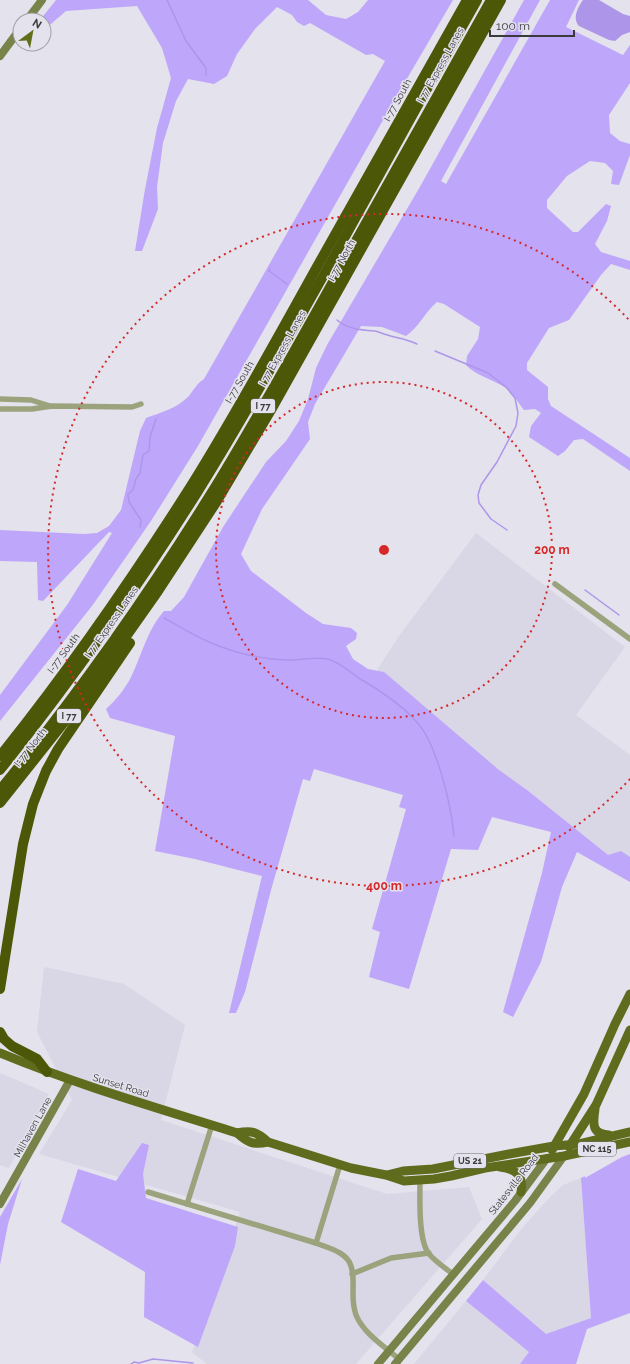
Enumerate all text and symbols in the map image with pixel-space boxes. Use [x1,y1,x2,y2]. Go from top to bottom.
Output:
north arrow [12,12,52,52]
scale bar [490,12,574,38]
text: N [30,16,44,32]
text: 100 m [496,19,530,33]
street label: I 77 Express Lanes [415,25,466,105]
street label: I-77 South [381,77,414,123]
street label: I-77 North [326,237,357,283]
street label: I 77 Express Lanes [257,308,308,388]
street label: I-77 South [223,359,256,405]
road number: I 77 [251,399,275,413]
centre of rings [377,543,391,557]
text: 200 m [534,543,570,557]
street label: I 77 Express Lanes [83,584,140,660]
street label: I-77 South [45,631,82,675]
road number: I 77 [57,709,81,723]
street label: I-77 North [12,726,49,769]
text: 400 m [366,879,402,893]
street label: Sunset Road [91,1072,150,1099]
street label: Milhaven Lane [11,1095,54,1159]
road number: NC 115 [578,1142,616,1156]
street label: Statesville Road [486,1152,540,1217]
road number: US 21 [454,1154,486,1168]

